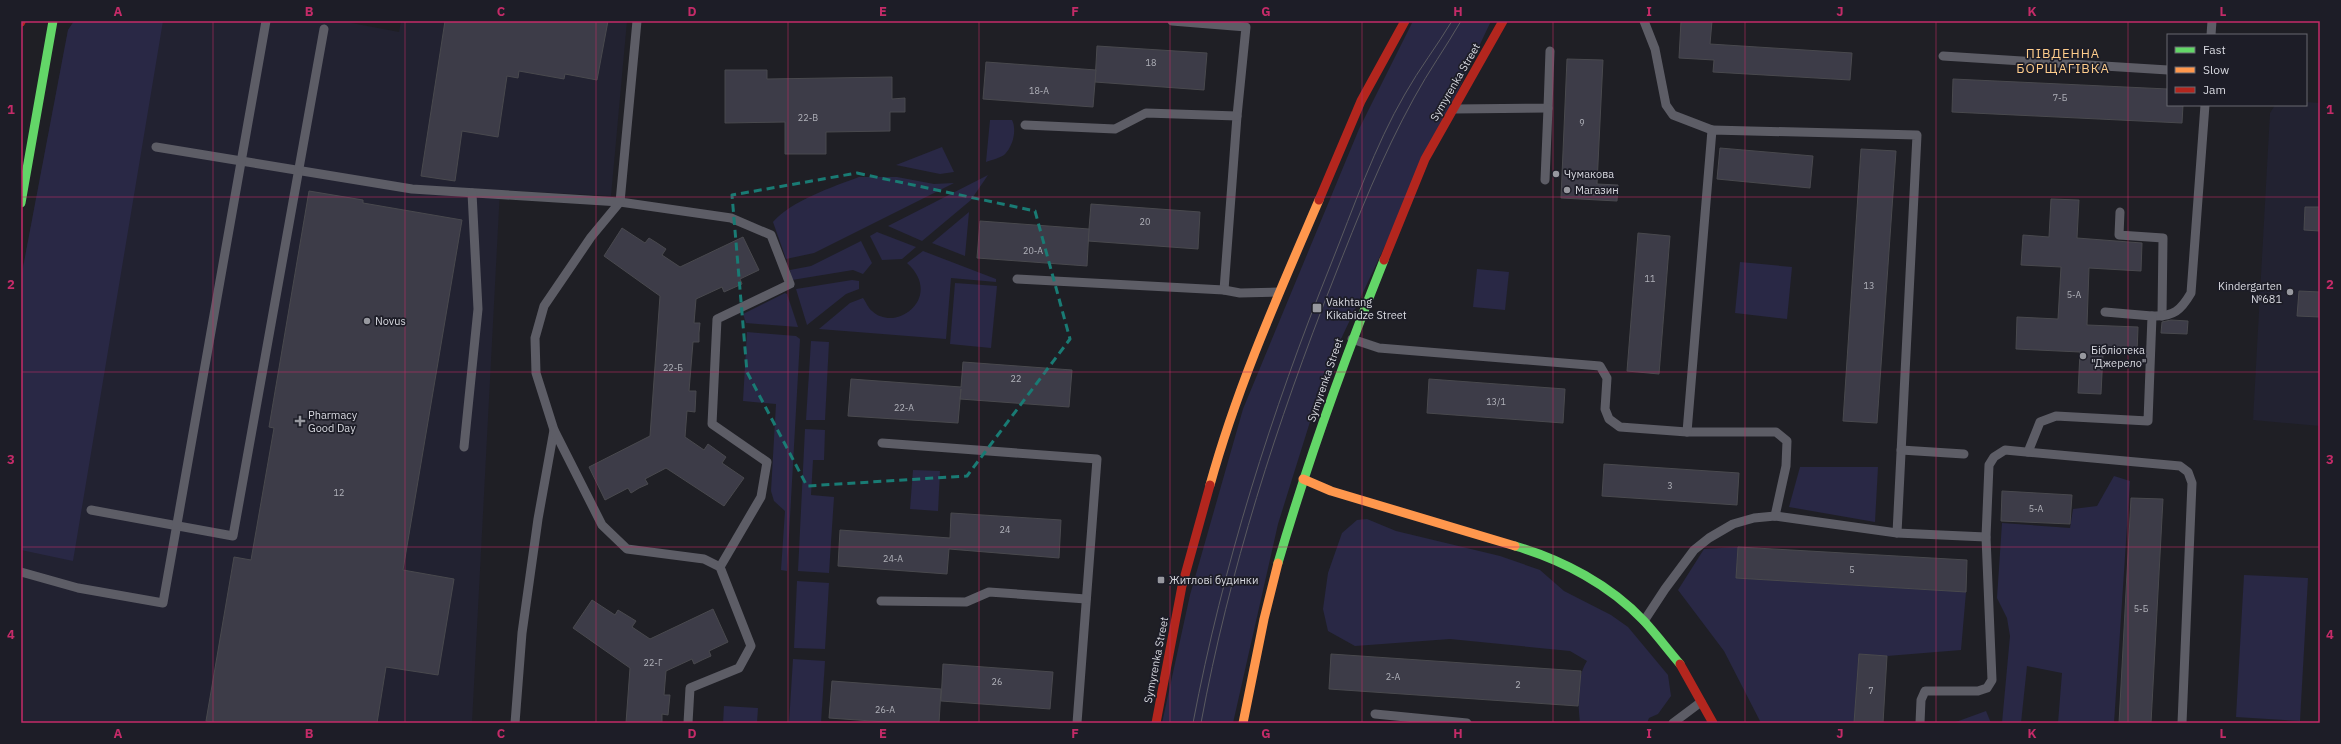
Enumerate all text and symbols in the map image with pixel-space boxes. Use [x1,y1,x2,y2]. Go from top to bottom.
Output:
text: A [114,3,123,20]
text: B [305,3,314,20]
text: C [497,3,506,20]
text: D [687,3,697,20]
text: E [879,3,887,20]
text: F [1071,3,1079,20]
text: G [1261,3,1271,20]
text: H [1453,3,1463,20]
text: I [1646,3,1652,20]
text: J [1836,3,1844,20]
text: K [2027,3,2037,20]
text: L [2220,3,2227,20]
legend [2167,34,2307,106]
street label: Symyrenka Street [1427,40,1483,123]
text: Fast [2203,42,2226,57]
district label: ПІВДЕННА БОРЩАГІВКА [2016,45,2110,77]
house number: 18 [1146,57,1156,68]
text: Slow [2203,62,2229,77]
text: Jam [2203,82,2226,97]
house number: 18-А [1029,85,1049,96]
house number: 7-Б [2053,92,2068,103]
text: 1 [7,101,15,118]
text: 1 [2326,101,2334,118]
house number: 22-В [798,112,818,123]
house number: 9 [1579,117,1585,128]
place label: Чумакова [1564,167,1614,181]
marker: Чумакова [1551,169,1561,179]
place label: Магазин [1575,183,1619,197]
marker: Магазин [1562,185,1572,195]
house number: 20 [1140,216,1150,227]
house number: 20-А [1023,245,1043,256]
house number: 11 [1645,273,1655,284]
text: 2 [7,276,15,293]
text: 2 [2326,276,2334,293]
place label: Kindergarten №681 [2218,279,2282,306]
house number: 13 [1864,280,1874,291]
marker: Kindergarten №681 [2285,287,2295,297]
house number: 5-А [2067,289,2082,300]
place label: Vakhtang Kikabidze Street [1326,295,1407,322]
marker: Vakhtang Kikabidze Street [1311,302,1323,314]
place label: Novus [375,314,406,328]
marker: Novus [362,316,372,326]
street label: Symyrenka Street [1304,336,1346,424]
place label: Бібліотека "Джерело" [2091,343,2146,370]
marker: Бібліотека "Джерело" [2078,351,2088,361]
house number: 22-Б [663,362,683,373]
house number: 22 [1011,373,1021,384]
house number: 13/1 [1486,396,1506,407]
house number: 22-А [894,402,914,413]
place label: Pharmacy Good Day [308,408,358,435]
marker: Pharmacy Good Day [295,416,305,426]
text: 3 [7,451,15,468]
text: 3 [2326,451,2334,468]
house number: 3 [1667,480,1673,491]
house number: 12 [334,487,344,498]
house number: 5-А [2029,503,2044,514]
house number: 24 [1000,524,1010,535]
house number: 24-А [883,553,903,564]
house number: 5 [1849,564,1855,575]
place label: Житлові будинки [1169,573,1258,587]
marker: Житлові будинки [1156,575,1166,585]
house number: 5-Б [2134,603,2149,614]
street label: Symyrenka Street [1141,616,1171,704]
text: 4 [7,626,15,643]
text: 4 [2326,626,2334,643]
house number: 22-Г [644,657,663,668]
house number: 2-А [1386,671,1401,682]
house number: 26 [992,676,1002,687]
house number: 2 [1515,679,1521,690]
house number: 7 [1868,685,1874,696]
house number: 26-А [875,704,895,715]
text: A [114,725,123,742]
text: B [305,725,314,742]
text: C [497,725,506,742]
text: D [687,725,697,742]
text: E [879,725,887,742]
text: F [1071,725,1079,742]
text: G [1261,725,1271,742]
text: H [1453,725,1463,742]
text: I [1646,725,1652,742]
text: J [1836,725,1844,742]
text: K [2027,725,2037,742]
text: L [2220,725,2227,742]

